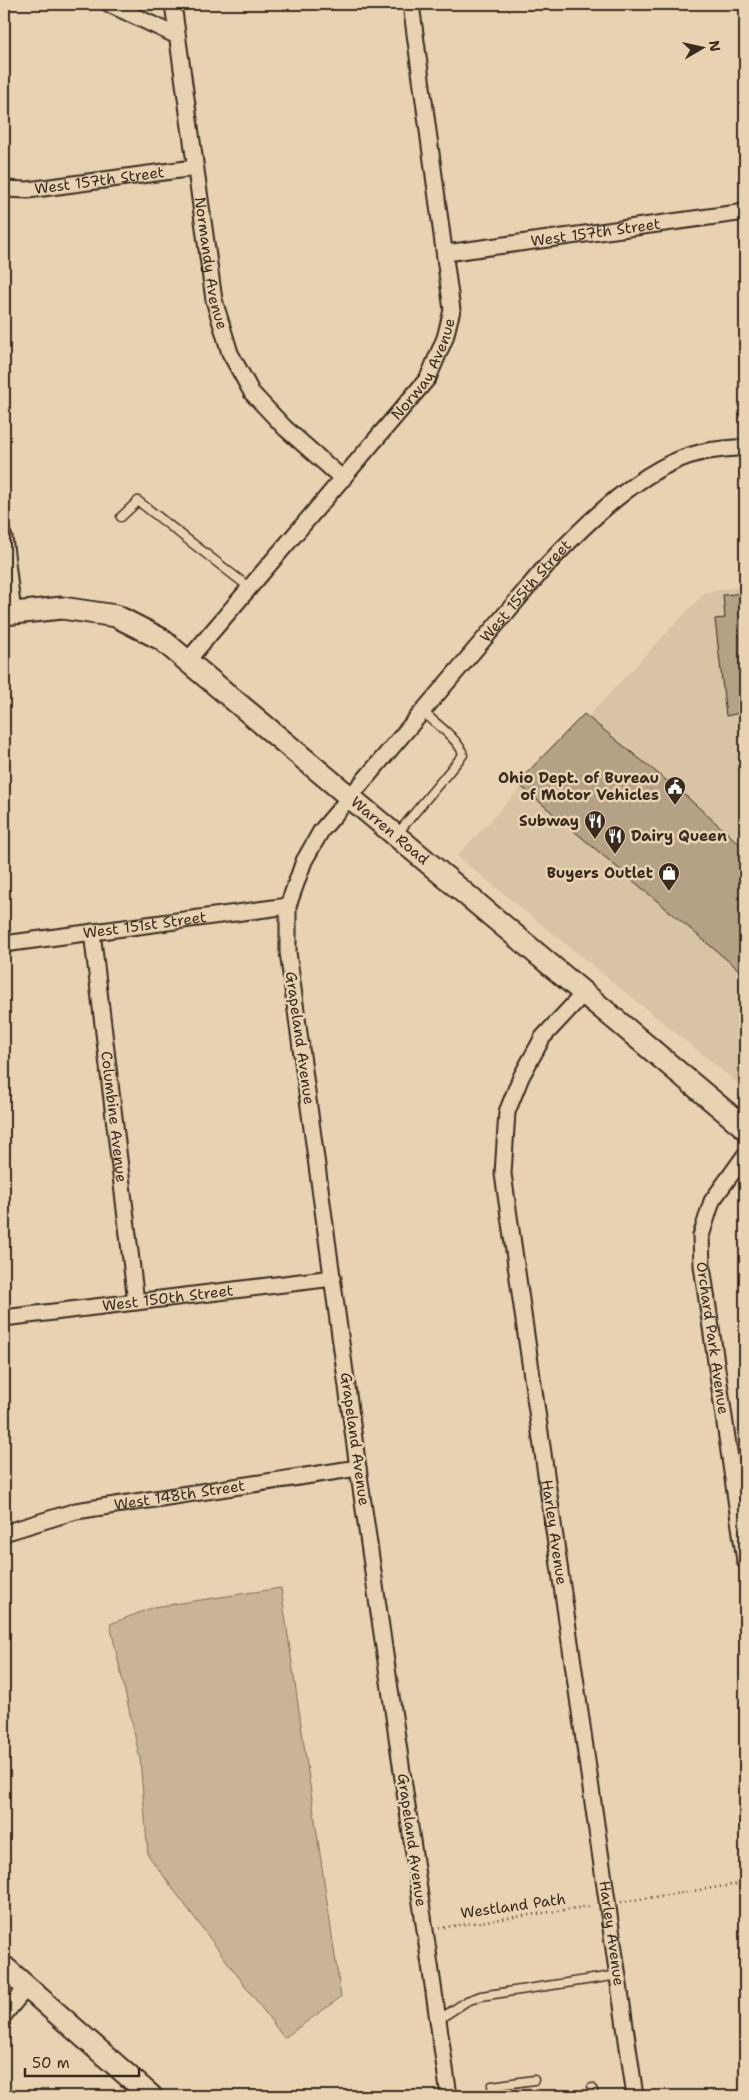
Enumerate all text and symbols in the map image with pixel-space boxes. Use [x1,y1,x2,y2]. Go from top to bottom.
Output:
north arrow [676,22,726,72]
text: N [705,39,725,53]
street label: West 157th Street [33,162,165,199]
street label: Normandy Avenue [190,196,232,332]
street label: West 157th Street [530,214,662,251]
street label: Norway Avenue [387,316,460,424]
street label: West 155th Street [476,535,576,646]
place label: Ohio Dept. of Bureau of Motor Vehicles [498,768,659,805]
public building icon: Ohio Dept. of Bureau of Motor Vehicles [663,775,687,806]
street label: Warren Road [347,792,434,870]
restaurant icon: Subway [583,809,607,840]
place label: Subway [519,811,579,831]
restaurant icon: Dairy Queen [603,824,627,855]
place label: Dairy Queen [631,826,727,846]
shop icon: Buyers Outlet [657,861,681,892]
place label: Buyers Outlet [547,863,653,883]
street label: West 151st Street [82,907,208,943]
street label: Grapeland Avenue [281,970,319,1106]
street label: Columbine Avenue [96,1050,132,1183]
street label: Orchard Park Avenue [691,1260,733,1416]
street label: West 150th Street [101,1280,234,1316]
street label: Grapeland Avenue [336,1371,374,1507]
street label: West 148th Street [113,1475,246,1515]
street label: Harley Avenue [537,1478,572,1586]
street label: Grapeland Avenue [393,1772,431,1908]
street label: Harley Avenue [594,1879,629,1987]
street label: Westland Path [459,1889,567,1923]
scale bar [25,2045,139,2077]
text: 50 m [32,2053,70,2073]

